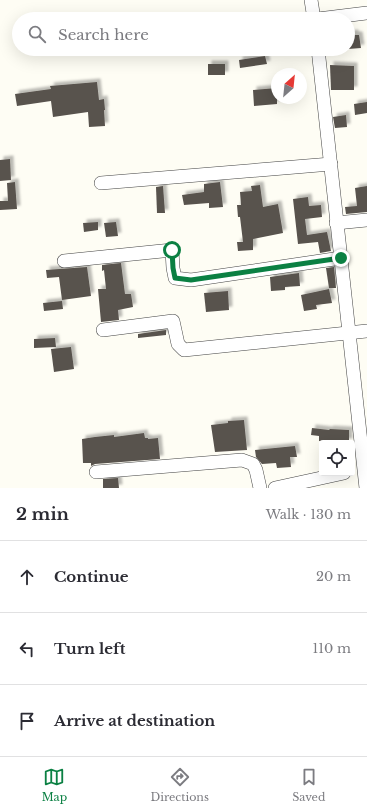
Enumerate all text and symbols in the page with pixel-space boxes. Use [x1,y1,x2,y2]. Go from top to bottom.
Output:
search box [12,12,355,56]
icon: search [26,23,48,45]
text: Search here [58,25,149,44]
north arrow [271,68,307,104]
route start [163,241,181,259]
route end [332,249,350,267]
map controls [319,440,355,476]
button: locate [319,440,355,476]
text: 2 min [16,504,69,525]
text: Walk · 130 m [266,506,351,523]
icon: ahead [16,566,38,588]
text: Continue [54,567,129,586]
text: 20 m [316,568,351,585]
icon: left [16,638,38,660]
text: Turn left [54,639,125,658]
text: 110 m [312,640,351,657]
icon: arrive [16,710,38,732]
text: Arrive at destination [54,711,215,730]
tab: Map [42,766,67,804]
tab: Directions [150,766,209,804]
tab: Saved [292,766,325,804]

